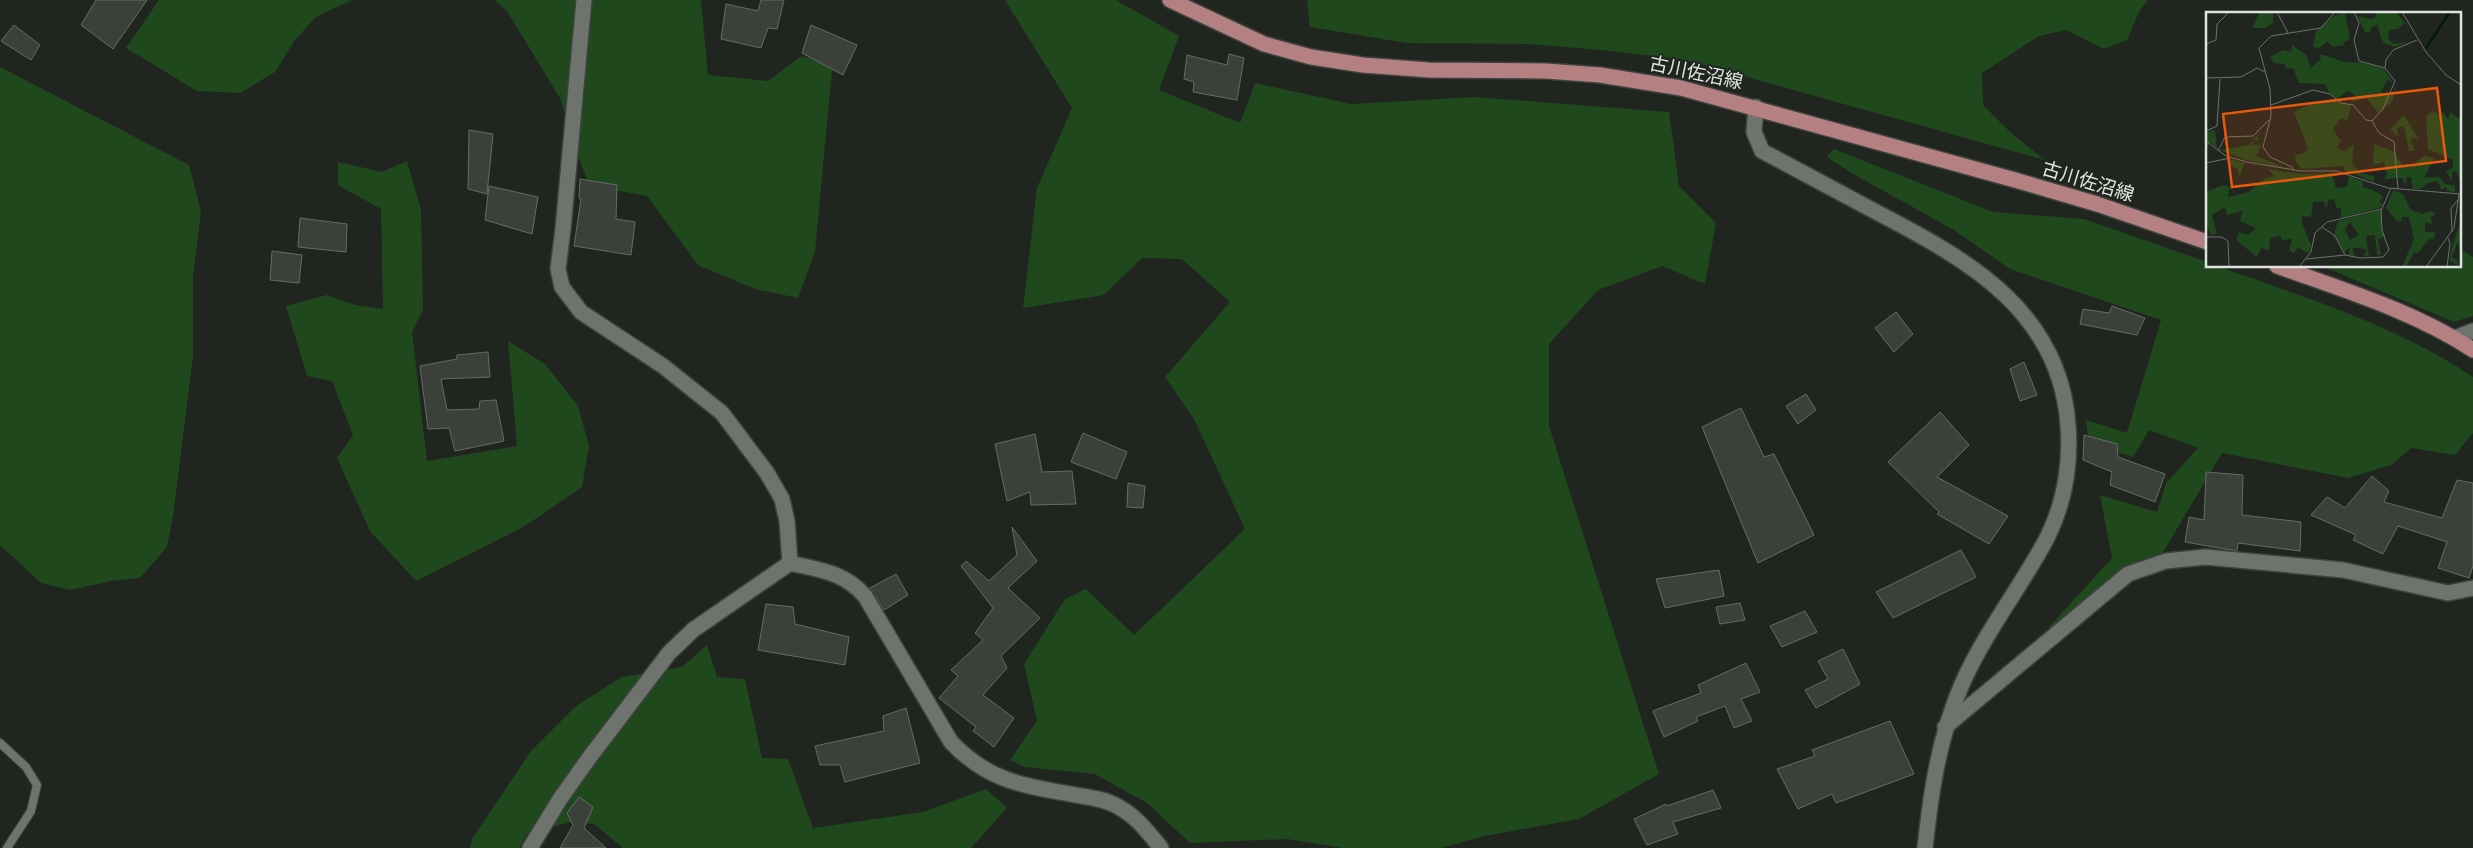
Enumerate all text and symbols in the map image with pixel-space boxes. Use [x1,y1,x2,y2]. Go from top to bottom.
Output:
inset map [2206,12,2460,268]
street label: 古川佐沼線 [1647,52,1745,94]
street label: 古川佐沼線 [2039,158,2137,206]

